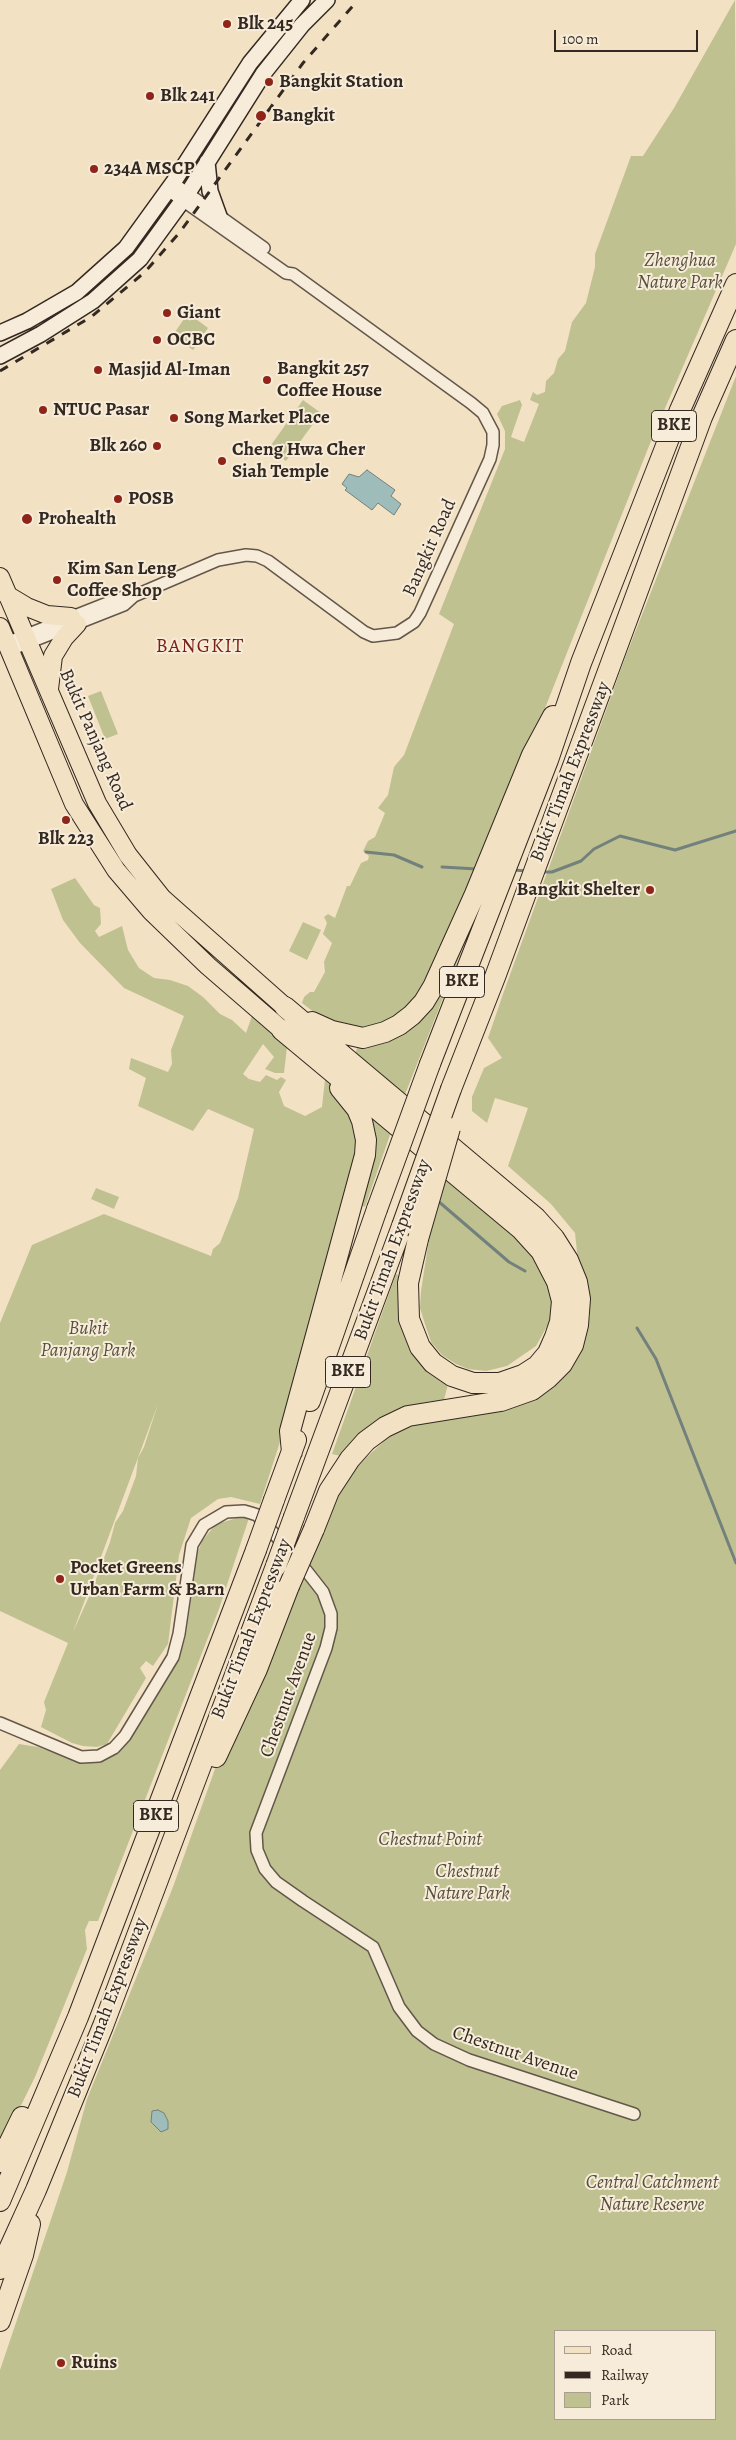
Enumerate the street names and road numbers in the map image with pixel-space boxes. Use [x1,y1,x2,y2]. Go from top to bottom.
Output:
road number: BKE [652,411,696,442]
street label: Bangkit Road [398,496,462,600]
street label: Bukit Panjang Road [54,666,136,814]
street label: Bukit Timah Expressway [526,679,616,865]
road number: BKE [440,966,484,998]
street label: Bukit Timah Expressway [350,1156,436,1344]
road number: BKE [326,1356,370,1388]
street label: Bukit Timah Expressway [207,1536,297,1722]
street label: Chestnut Avenue [256,1629,322,1761]
road number: BKE [134,1800,178,1832]
street label: Bukit Timah Expressway [63,1915,153,2101]
street label: Chestnut Avenue [449,2022,581,2086]

